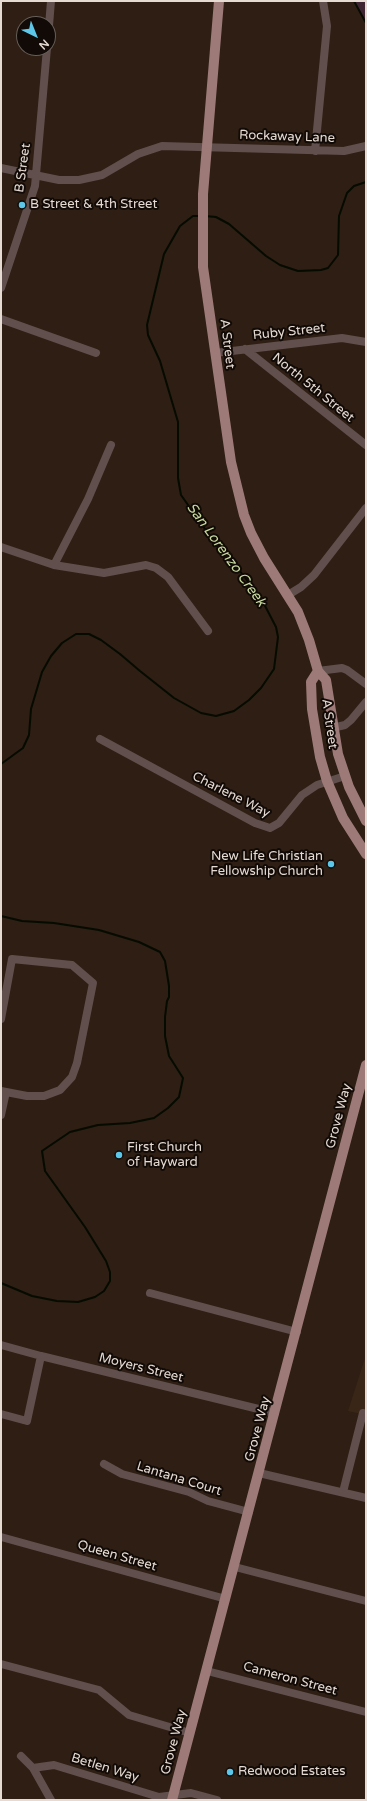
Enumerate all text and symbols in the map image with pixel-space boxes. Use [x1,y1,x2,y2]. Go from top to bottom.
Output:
north arrow [16,16,56,56]
text: N [36,37,52,52]
street label: Rockaway Lane [239,128,335,146]
street label: B Street [12,142,34,194]
place label: B Street & 4th Street [30,197,157,213]
marker: B Street & 4th Street [17,200,27,210]
street label: A Street [216,318,238,370]
street label: Ruby Street [252,320,326,344]
street label: North 5th Street [269,350,357,426]
water label: San Lorenzo Creek [183,500,269,610]
street label: A Street [318,698,340,750]
street label: Charlene Way [189,769,273,821]
place label: New Life Christian Fellowship Church [210,849,323,880]
marker: New Life Christian Fellowship Church [326,859,336,869]
street label: Grove Way [323,1082,355,1150]
place label: First Church of Hayward [127,1140,202,1171]
marker: First Church of Hayward [114,1150,124,1160]
street label: Moyers Street [97,1350,185,1386]
street label: Grove Way [242,1395,274,1463]
street label: Lantana Court [135,1459,223,1499]
street label: Queen Street [76,1537,158,1575]
street label: Cameron Street [241,1659,339,1699]
street label: Grove Way [158,1708,190,1776]
street label: Betlen Way [69,1750,141,1786]
place label: Redwood Estates [238,1764,345,1780]
marker: Redwood Estates [225,1767,235,1777]

